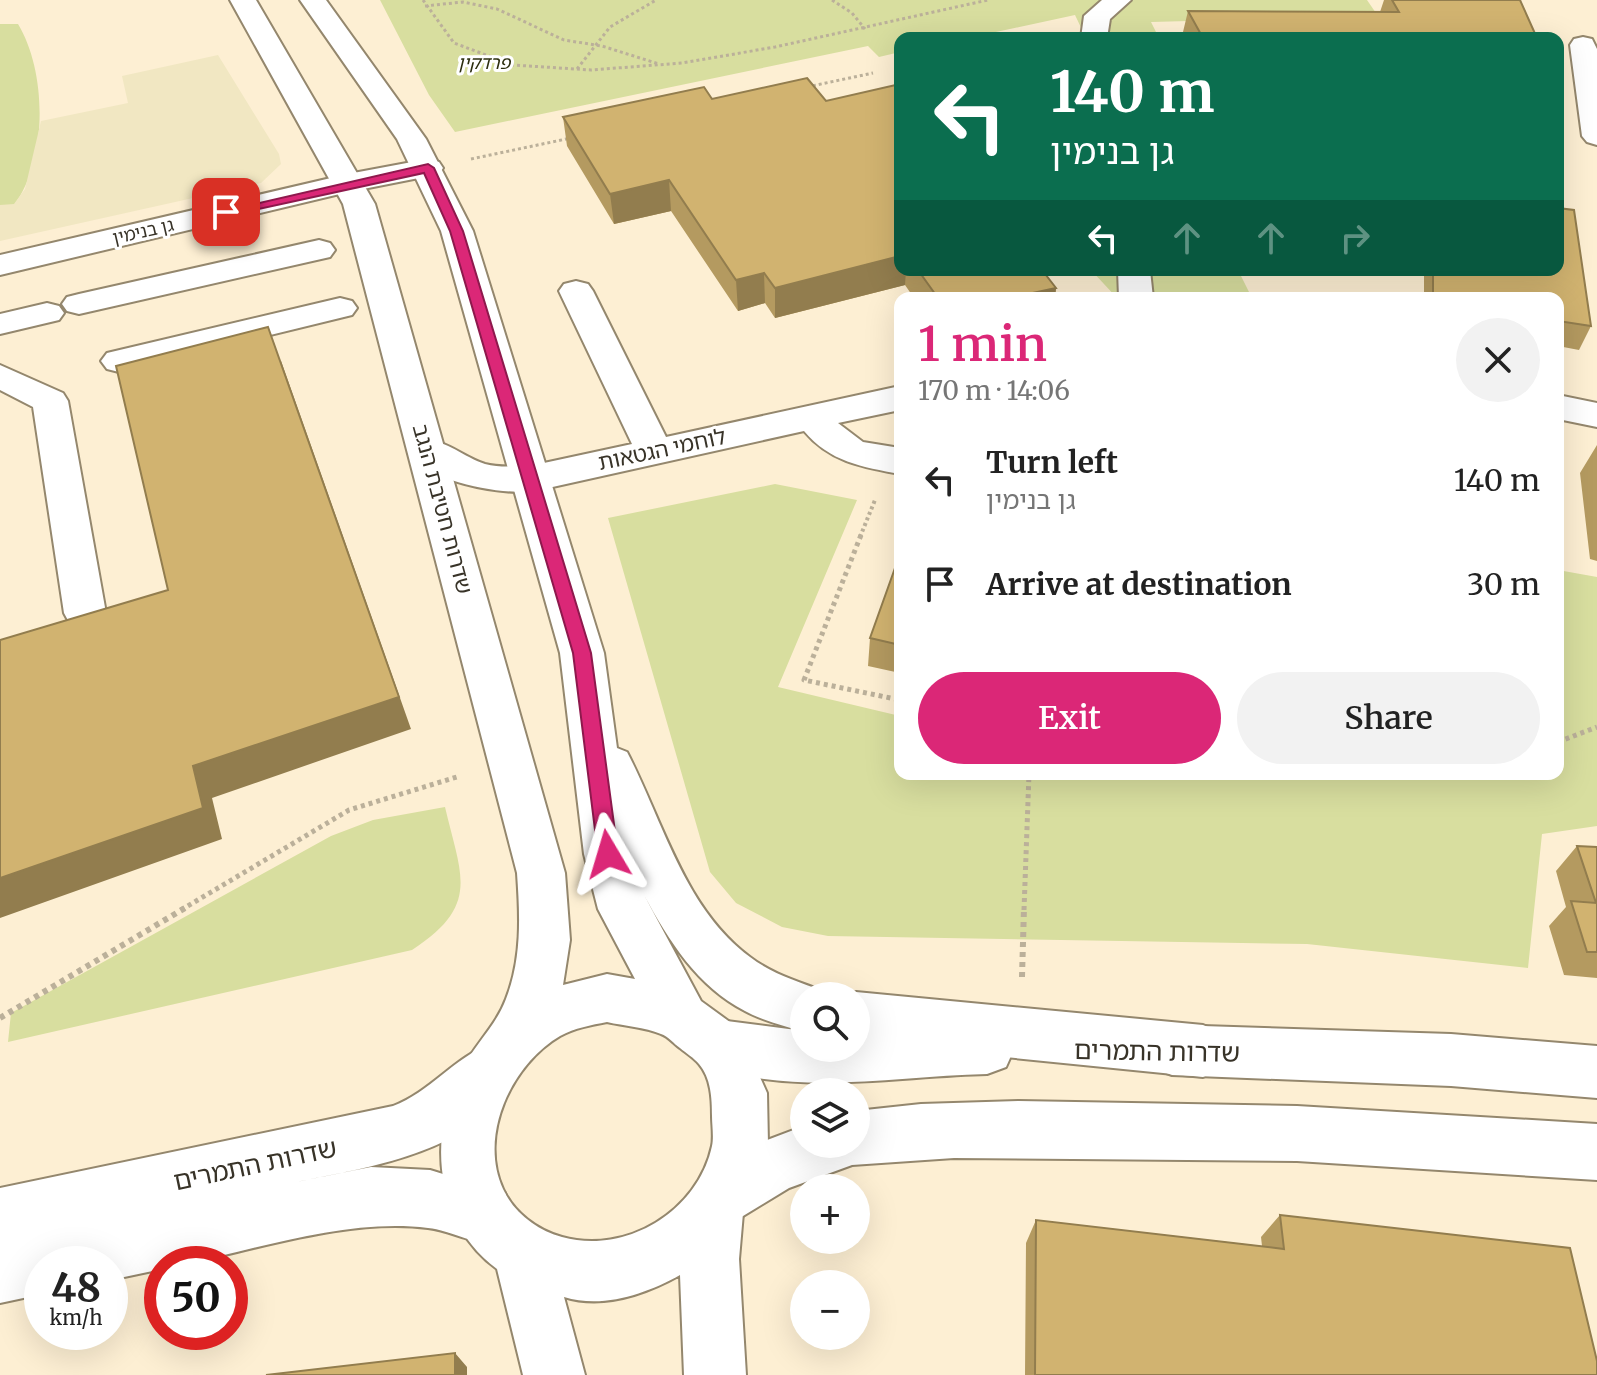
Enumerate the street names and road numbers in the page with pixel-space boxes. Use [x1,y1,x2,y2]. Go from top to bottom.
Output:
street label: גן בנימין [110,213,176,249]
street label: שדרות חטיבת הנגב [407,421,479,597]
street label: לוחמי הגטאות [595,422,729,476]
street label: שדרות התמרים [1074,1033,1240,1069]
street label: שדרות התמרים [170,1131,340,1197]

